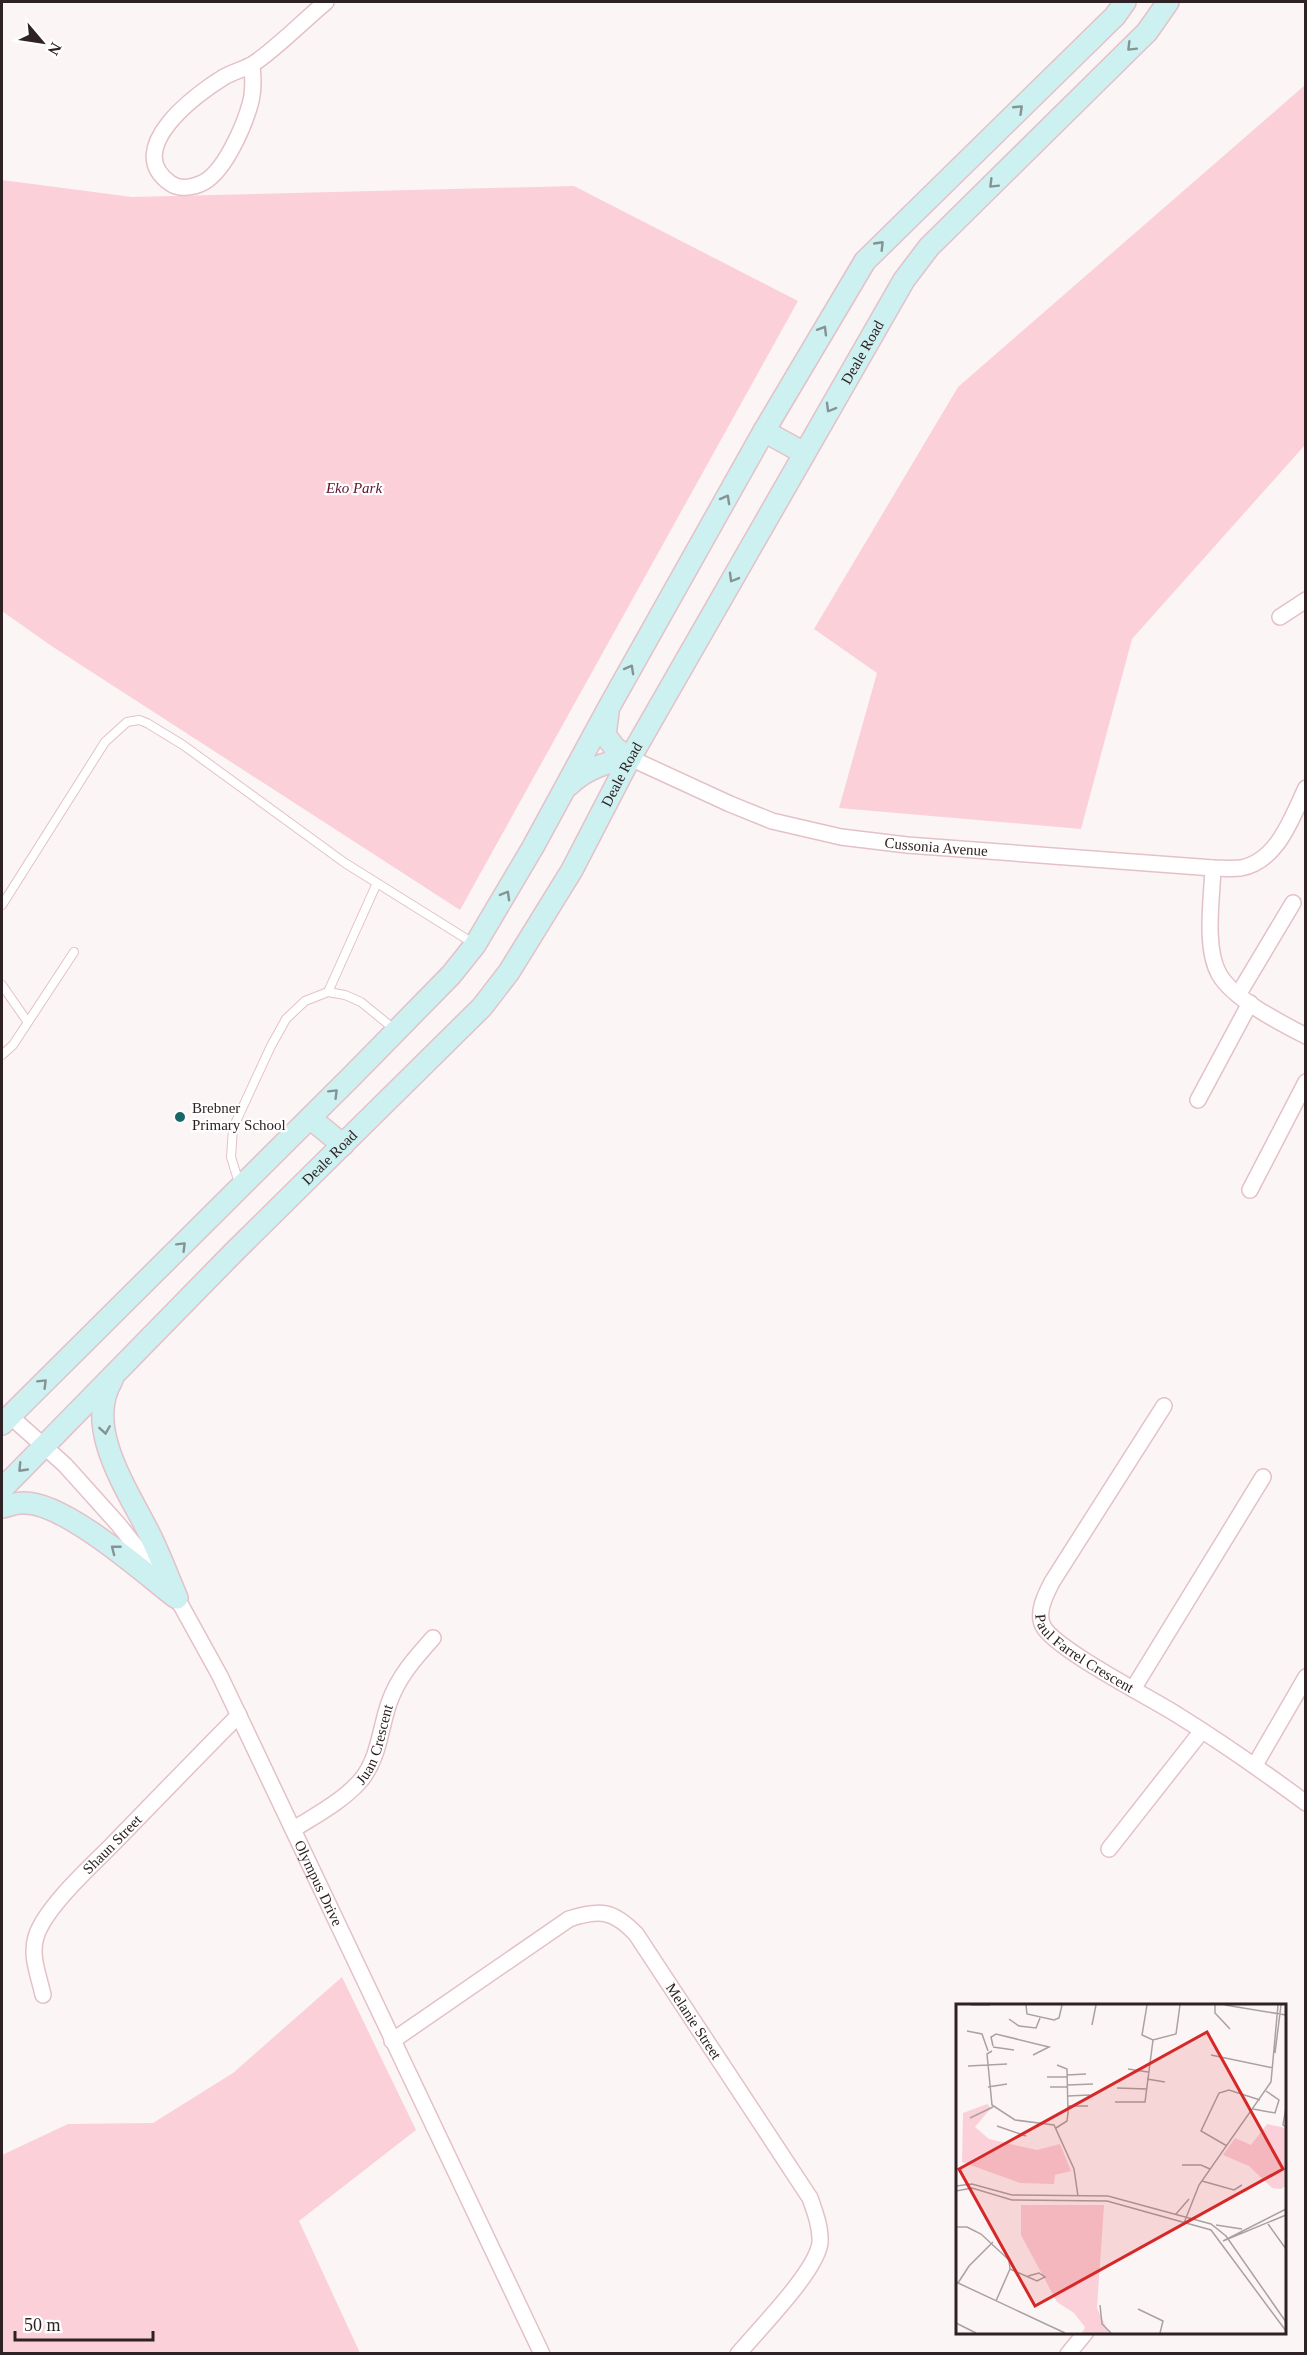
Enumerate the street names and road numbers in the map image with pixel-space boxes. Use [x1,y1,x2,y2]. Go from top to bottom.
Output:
street label: Deale Road [838,317,887,387]
street label: Deale Road [598,739,646,809]
street label: Cussonia Avenue [884,834,989,859]
street label: Deale Road [299,1127,361,1188]
street label: Paul Farrel Crescent [1032,1613,1137,1696]
street label: Juan Crescent [353,1702,396,1788]
street label: Shaun Street [80,1811,145,1877]
street label: Olympus Drive [291,1838,346,1929]
street label: Melanie Street [663,1980,725,2063]

